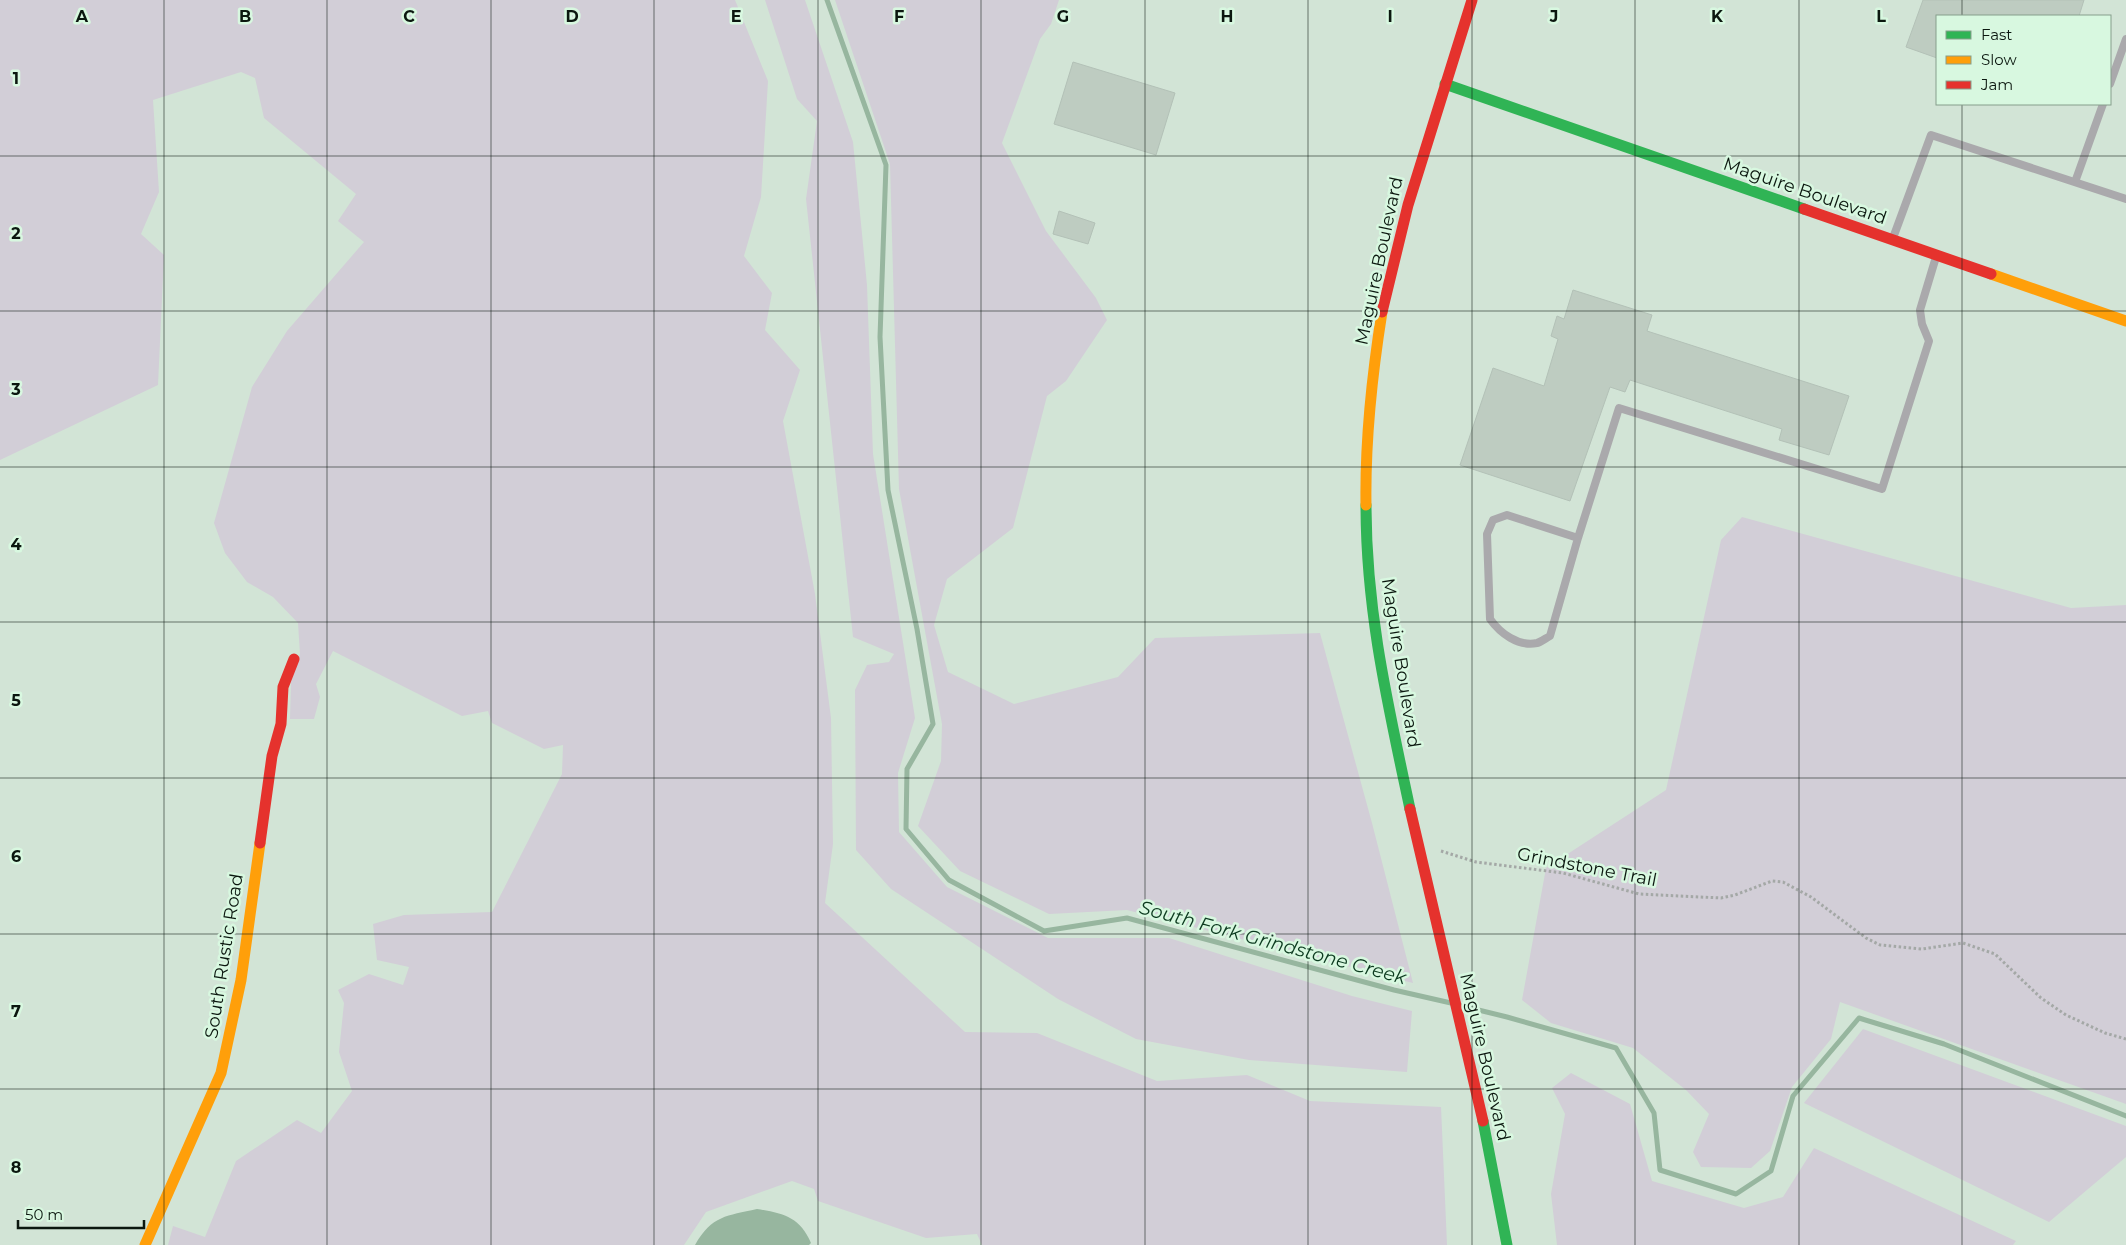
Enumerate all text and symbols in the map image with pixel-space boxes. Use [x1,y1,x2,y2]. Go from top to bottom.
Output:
text: A [75,7,89,26]
text: B [239,7,251,26]
text: C [403,7,415,26]
text: D [565,7,579,26]
text: E [731,7,741,26]
text: F [894,7,904,26]
text: G [1057,7,1069,26]
text: H [1221,7,1233,26]
text: I [1387,7,1393,26]
text: J [1549,7,1558,26]
text: K [1711,7,1724,26]
text: L [1876,7,1886,26]
legend [1936,15,2111,105]
text: Fast [1981,25,2012,44]
text: Slow [1981,50,2017,69]
text: 1 [13,69,19,88]
text: Jam [1980,75,2013,94]
street label: Maguire Boulevard [1720,153,1890,229]
street label: Maguire Boulevard [1350,175,1408,347]
text: 2 [11,224,21,243]
text: 3 [10,380,21,399]
text: 4 [10,535,22,554]
street label: Maguire Boulevard [1377,577,1425,749]
text: 5 [11,691,21,710]
street label: Grindstone Trail [1515,843,1659,891]
text: 6 [11,847,21,866]
street label: South Rustic Road [200,872,248,1040]
water label: South Fork Grindstone Creek [1137,896,1410,989]
street label: Maguire Boulevard [1455,971,1515,1143]
text: 7 [11,1002,21,1021]
text: 8 [11,1158,21,1177]
scale bar [18,1198,144,1230]
text: 50 m [25,1205,63,1224]

